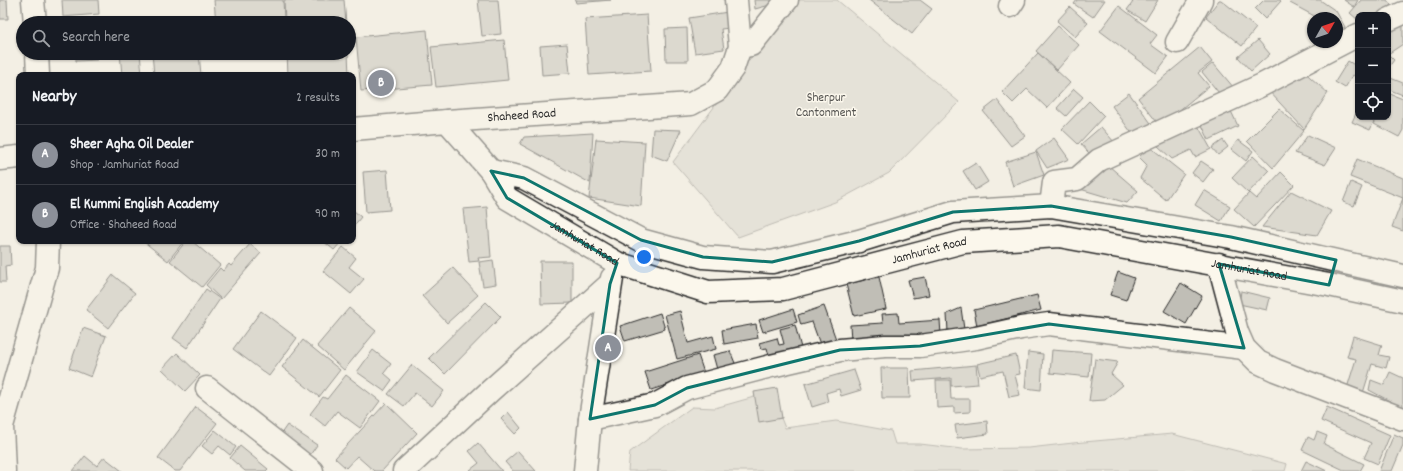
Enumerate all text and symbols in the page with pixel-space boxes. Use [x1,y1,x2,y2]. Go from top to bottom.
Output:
north arrow [1307,12,1343,48]
map controls [1355,12,1391,120]
button: + [1355,12,1391,48]
search box [16,16,356,60]
icon: search [30,27,52,49]
text: Search here [62,27,130,49]
button: − [1355,48,1391,84]
pin: B [368,68,394,98]
button: locate [1355,84,1391,120]
text: Nearby [32,86,76,110]
text: 2 results [296,89,340,108]
park label: Sherpur Cantonment [796,89,856,123]
street label: Shaheed Road [487,104,557,128]
text: Sheer Agha Oil Dealer [70,134,193,156]
text: A [41,145,49,164]
text: 30 m [315,145,340,164]
text: Shop · Jamhuriat Road [70,156,179,175]
text: El Kummi English Academy [70,194,219,216]
text: B [42,205,48,224]
text: 90 m [315,205,340,224]
text: Office · Shaheed Road [70,216,177,235]
street label: Jamhuriat Road [546,216,622,271]
street label: Jamhuriat Road [890,232,967,270]
your location [634,247,654,267]
street label: Jamhuriat Road [1210,254,1289,287]
pin: A [595,333,621,363]

